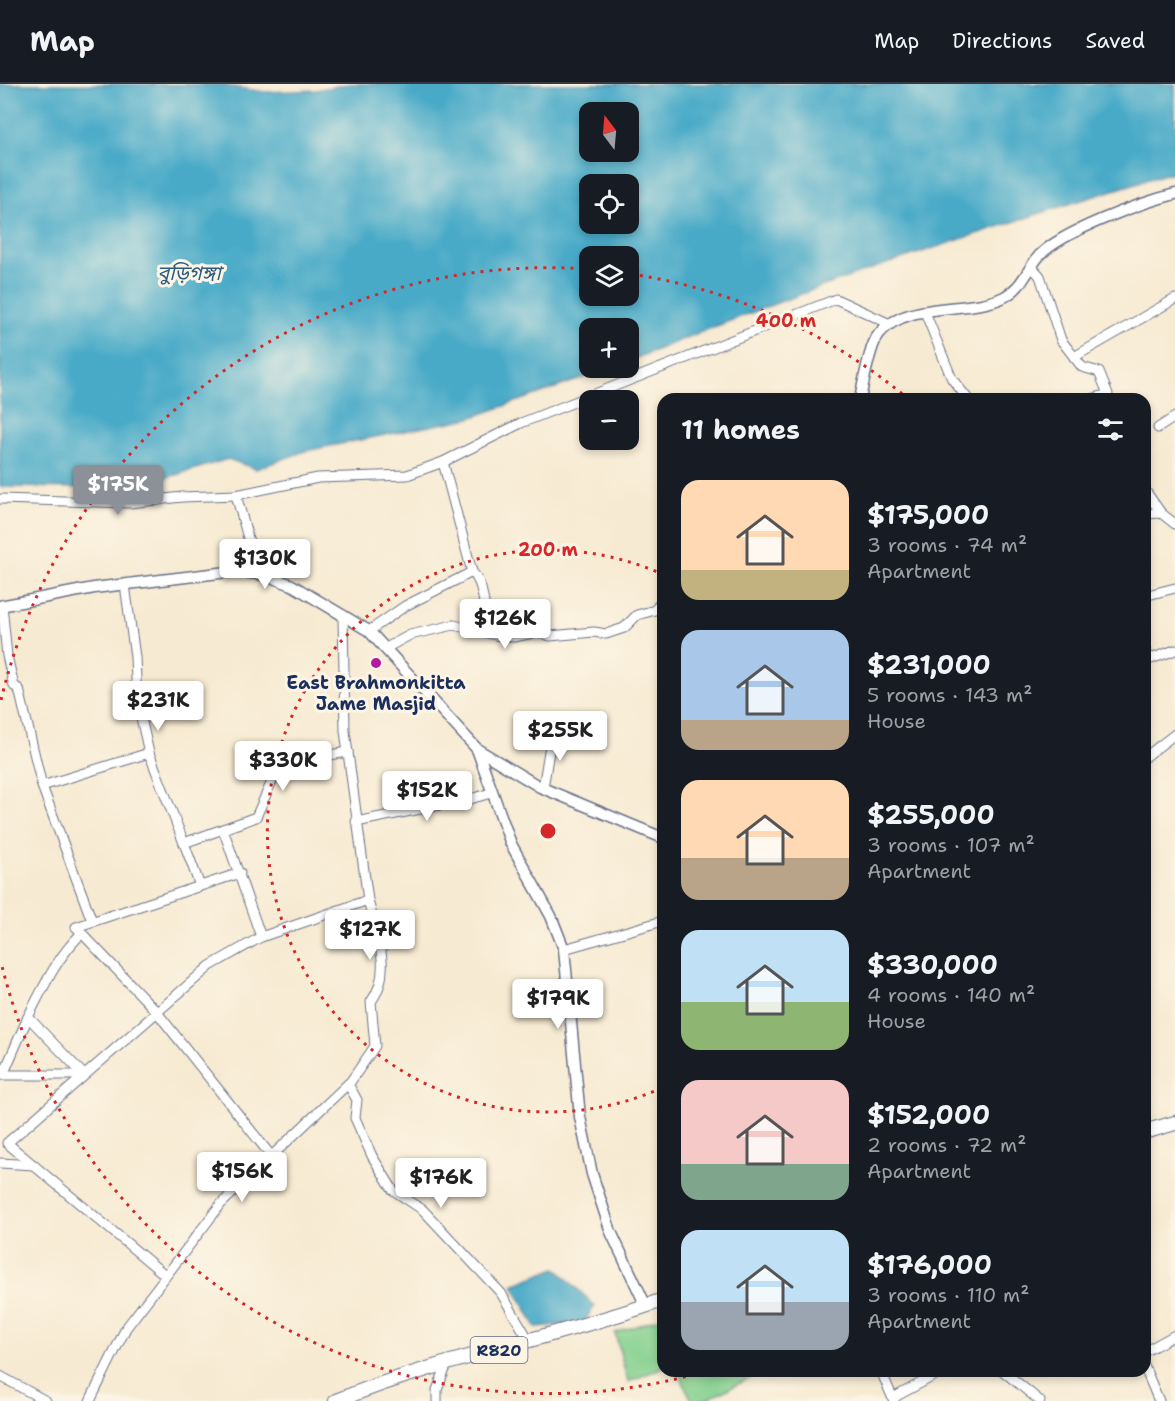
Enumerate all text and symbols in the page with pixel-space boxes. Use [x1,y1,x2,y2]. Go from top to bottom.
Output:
text: Map [30,22,95,60]
text: Map [874,27,919,55]
text: Directions [952,27,1052,55]
text: Saved [1085,27,1145,55]
north arrow [579,102,639,162]
map controls [579,102,639,450]
button: locate [579,174,639,234]
button: layers [579,246,639,306]
water label: বুড়িগঙ্গা [157,260,224,286]
text: 400 m [756,309,817,333]
button: + [579,318,639,378]
button: − [579,390,639,450]
text: 11 homes [681,412,800,447]
icon: filters [1094,413,1127,446]
pin: $175K [76,465,160,516]
text: $175K [87,471,149,497]
text: $175,000 [867,497,989,532]
icon: home [729,504,801,576]
text: 3 rooms · 74 m² [867,532,1027,558]
text: 200 m [518,538,579,562]
pin: $130K [223,539,307,590]
text: $130K [233,545,297,571]
text: Apartment [867,558,971,584]
pin: $126K [463,599,547,650]
text: $126K [474,605,536,631]
text: $231,000 [867,647,991,682]
icon: home [729,654,801,726]
marker: East Brahmonkitta Jame Masjid [369,656,383,670]
place label: East Brahmonkitta Jame Masjid [286,671,466,716]
pin: $231K [116,681,200,732]
text: 5 rooms · 143 m² [867,682,1032,708]
text: $231K [127,687,189,713]
text: House [867,708,926,734]
pin: $255K [518,711,602,762]
text: $255K [527,717,593,743]
pin: $330K [241,741,325,792]
text: $330K [249,747,317,773]
pin: $152K [385,771,469,822]
text: $152K [396,777,458,803]
text: $255,000 [867,797,995,832]
icon: home [729,804,801,876]
centre of rings [538,821,558,841]
text: 3 rooms · 107 m² [867,832,1035,858]
text: Apartment [867,858,971,884]
pin: $127K [328,910,412,961]
text: $127K [339,916,401,942]
text: $330,000 [867,947,998,982]
icon: home [729,954,801,1026]
pin: $179K [516,979,600,1030]
text: 4 rooms · 140 m² [867,982,1035,1008]
text: $179K [526,985,590,1011]
text: House [867,1008,926,1034]
text: $152,000 [867,1097,990,1132]
icon: home [729,1104,801,1176]
text: 2 rooms · 72 m² [867,1132,1026,1158]
pin: $156K [200,1152,284,1203]
text: $156K [211,1158,273,1184]
pin: $176K [399,1158,483,1209]
text: Apartment [867,1158,971,1184]
text: $176K [409,1164,473,1190]
text: $176,000 [867,1247,992,1282]
icon: home [729,1254,801,1326]
text: 3 rooms · 110 m² [867,1282,1030,1308]
text: Apartment [867,1308,971,1334]
road number: R820 [470,1337,528,1363]

